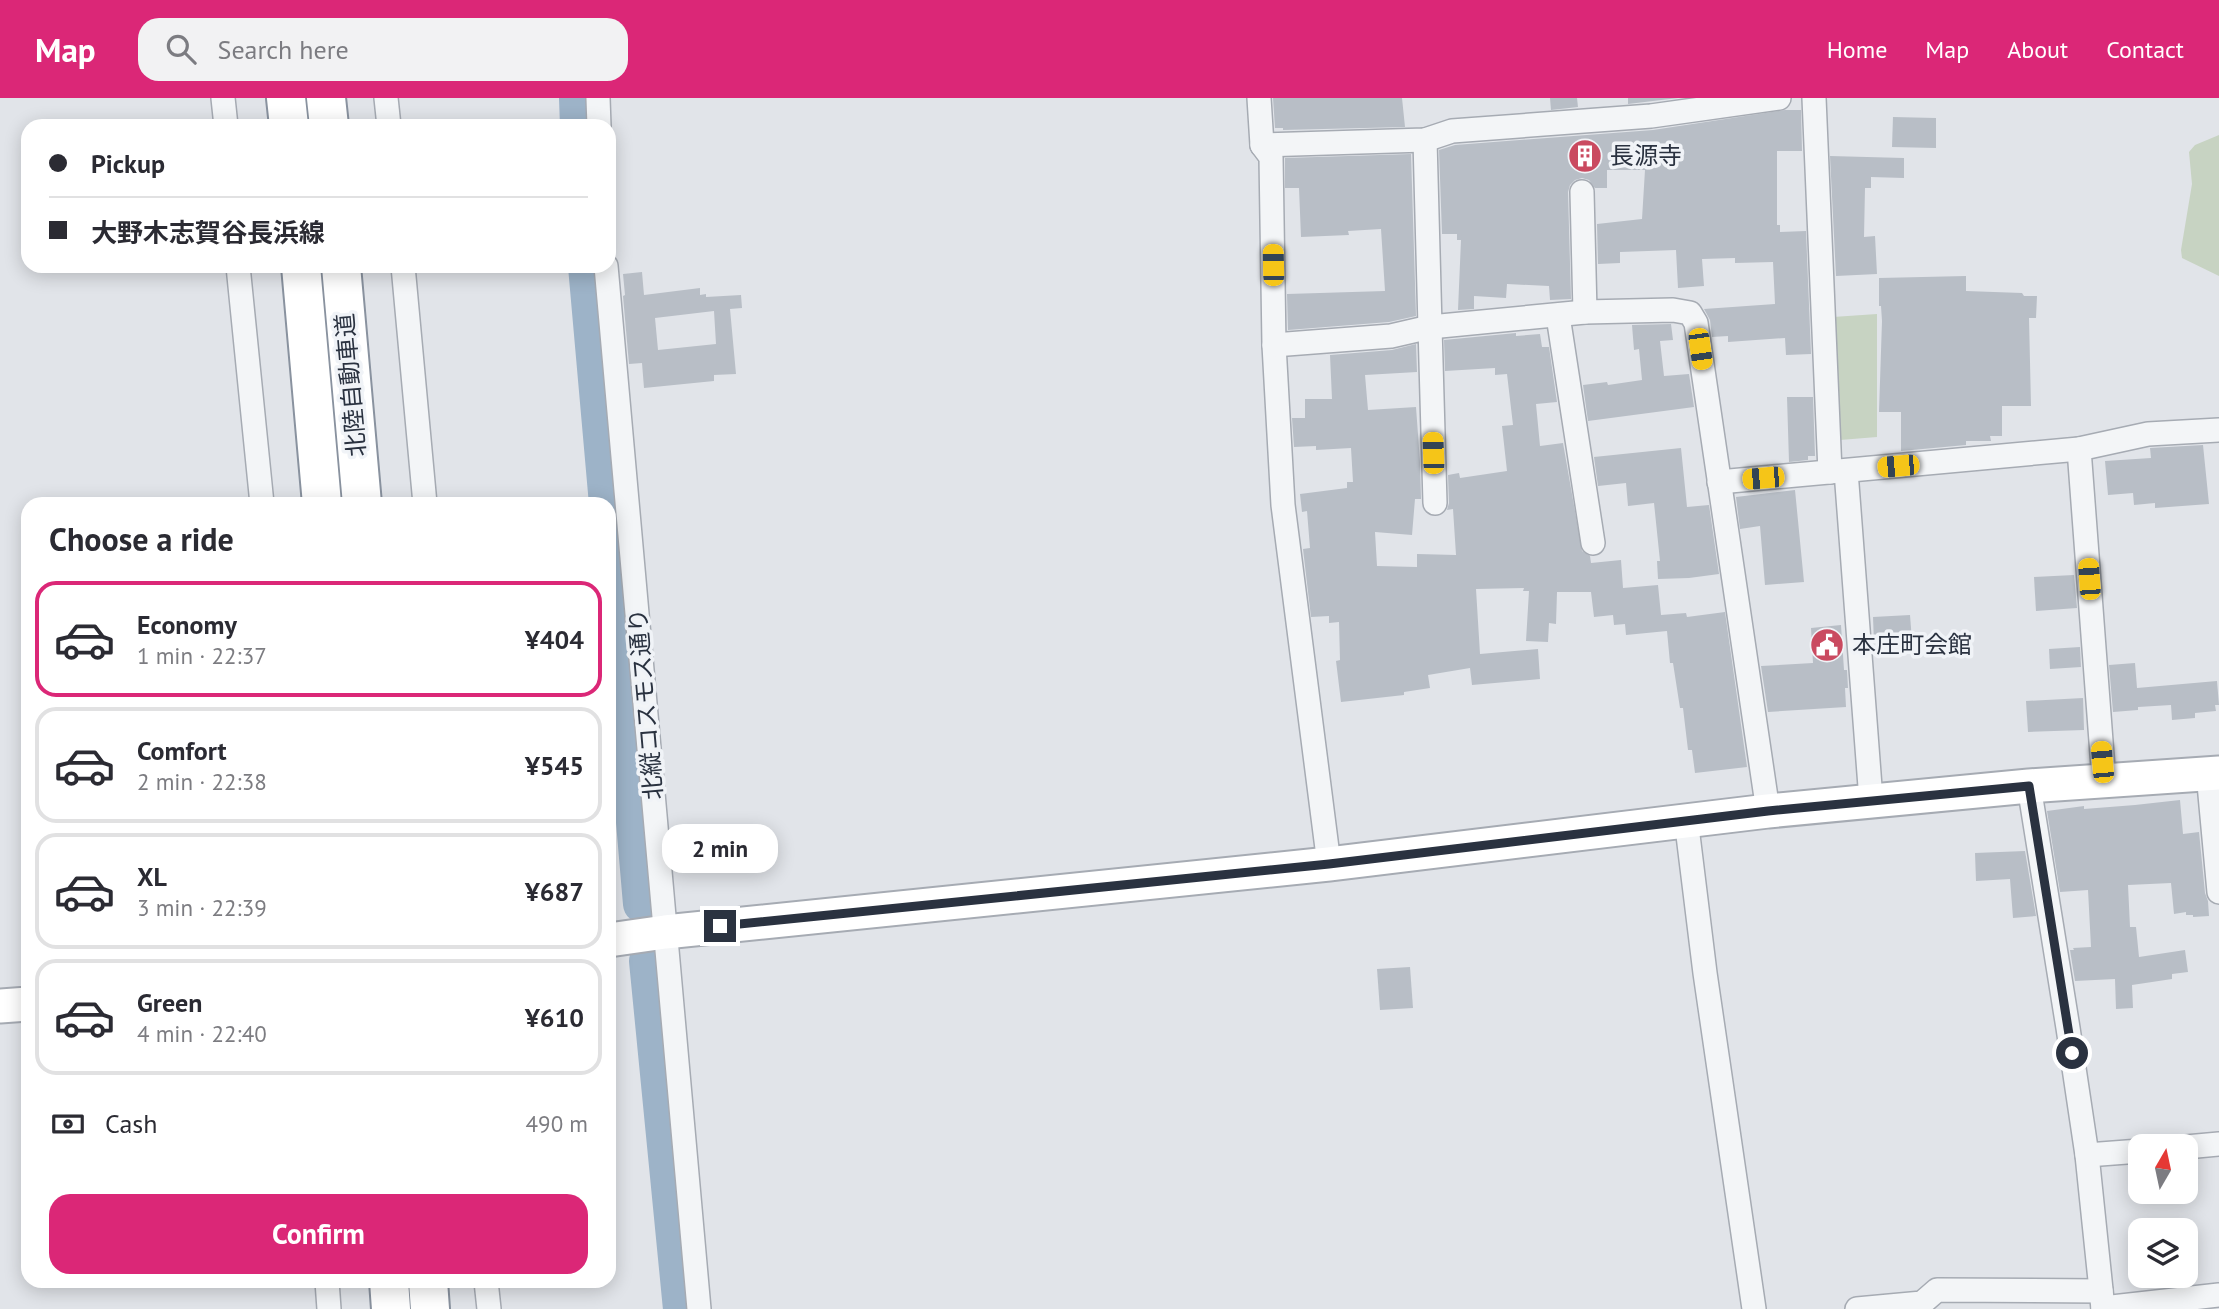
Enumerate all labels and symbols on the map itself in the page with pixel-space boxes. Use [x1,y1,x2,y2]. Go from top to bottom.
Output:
building icon: 長源寺 [1566,137,1604,175]
place label: 長源寺 [1610,140,1682,171]
car [1263,244,1284,286]
street label: 北陸自動車道 [329,312,372,458]
car [1687,327,1714,371]
car [1422,432,1445,474]
car [1877,454,1920,478]
car [1742,466,1785,490]
car [2078,557,2101,601]
street label: 北縦コスモス通り [622,607,669,801]
public building icon: 本庄町会館 [1808,626,1846,664]
place label: 本庄町会館 [1852,629,1972,660]
car [2090,740,2115,784]
callout: 2 min [662,824,778,874]
route end [704,910,736,942]
route start [2056,1037,2088,1069]
north arrow [2128,1134,2198,1204]

